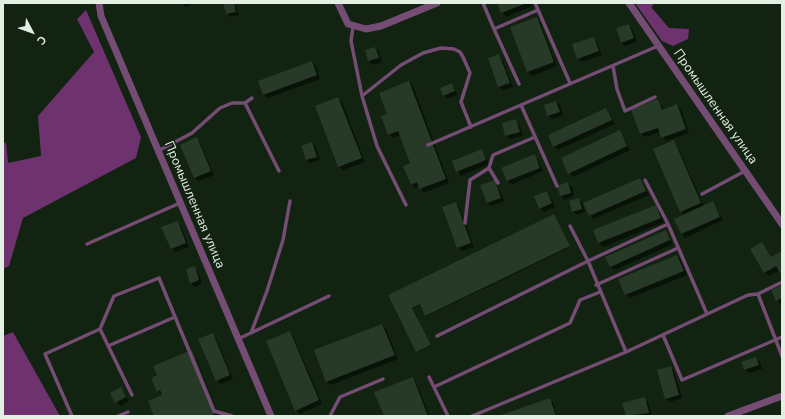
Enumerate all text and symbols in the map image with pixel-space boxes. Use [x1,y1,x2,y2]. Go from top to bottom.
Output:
north arrow [12,12,52,52]
text: С [33,32,50,48]
street label: Промышленная улица [669,47,761,167]
street label: Промышленная улица [160,139,228,271]

